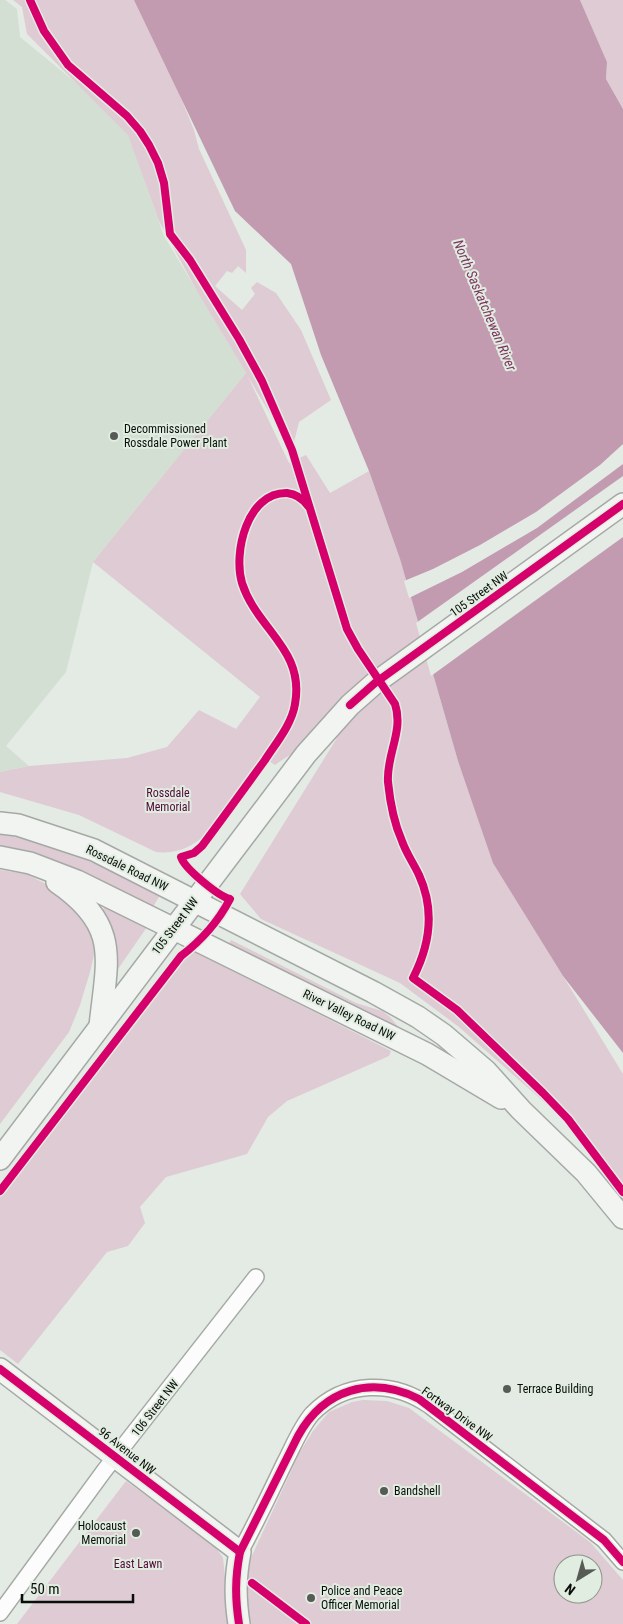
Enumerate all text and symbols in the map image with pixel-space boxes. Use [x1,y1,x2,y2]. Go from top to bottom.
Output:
water label: North Saskatchewan River [450,237,520,374]
place label: Decommissioned Rossdale Power Plant [124,422,228,450]
marker: Decommissioned Rossdale Power Plant [108,430,120,442]
street label: 105 Street NW [447,568,511,620]
park label: Rossdale Memorial [146,786,190,814]
street label: Rossdale Road NW [84,842,170,894]
street label: 105 Street NW [149,895,201,957]
street label: River Valley Road NW [301,987,397,1043]
street label: 106 Street NW [129,1377,181,1439]
place label: Terrace Building [517,1382,593,1396]
marker: Terrace Building [501,1383,513,1395]
street label: Fortway Drive NW [419,1384,495,1444]
street label: 96 Avenue NW [96,1424,158,1478]
place label: Bandshell [394,1484,440,1498]
marker: Bandshell [378,1485,390,1497]
place label: Holocaust Memorial [78,1519,126,1547]
marker: Holocaust Memorial [130,1527,142,1539]
north arrow [553,1554,603,1604]
park label: East Lawn [114,1557,162,1571]
scale bar [22,1572,134,1604]
text: 50 m [30,1580,60,1598]
text: N [562,1580,578,1598]
place label: Police and Peace Officer Memorial [321,1584,403,1612]
marker: Police and Peace Officer Memorial [305,1592,317,1604]

